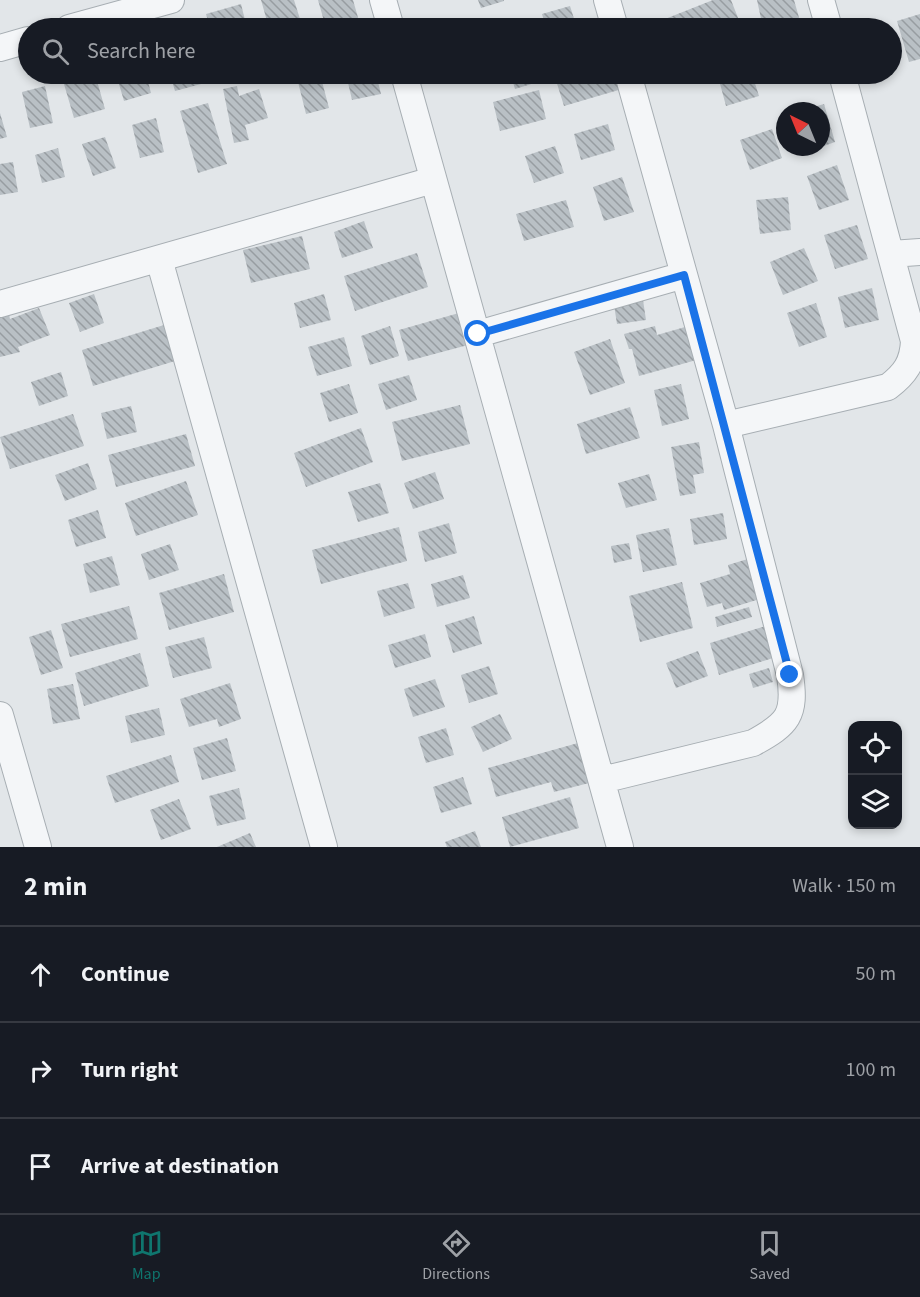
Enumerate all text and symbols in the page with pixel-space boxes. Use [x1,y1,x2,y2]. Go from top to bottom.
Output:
search box [18,18,902,84]
icon: search [39,35,72,68]
text: Search here [87,35,195,67]
north arrow [776,102,830,156]
route start [464,320,490,346]
route end [776,661,802,687]
map controls [848,721,902,829]
button: locate [848,721,902,775]
button: layers [848,775,902,829]
text: 2 min [24,868,87,905]
text: Walk · 150 m [792,872,896,900]
icon: ahead [24,958,57,991]
text: Continue [81,958,170,990]
text: 50 m [856,960,896,988]
icon: right [24,1054,57,1087]
text: Turn right [81,1054,178,1086]
text: 100 m [846,1056,896,1084]
icon: arrive [24,1150,57,1183]
text: Arrive at destination [81,1150,279,1182]
tab: Map [130,1227,163,1285]
tab: Directions [422,1227,490,1285]
tab: Saved [749,1227,790,1285]

